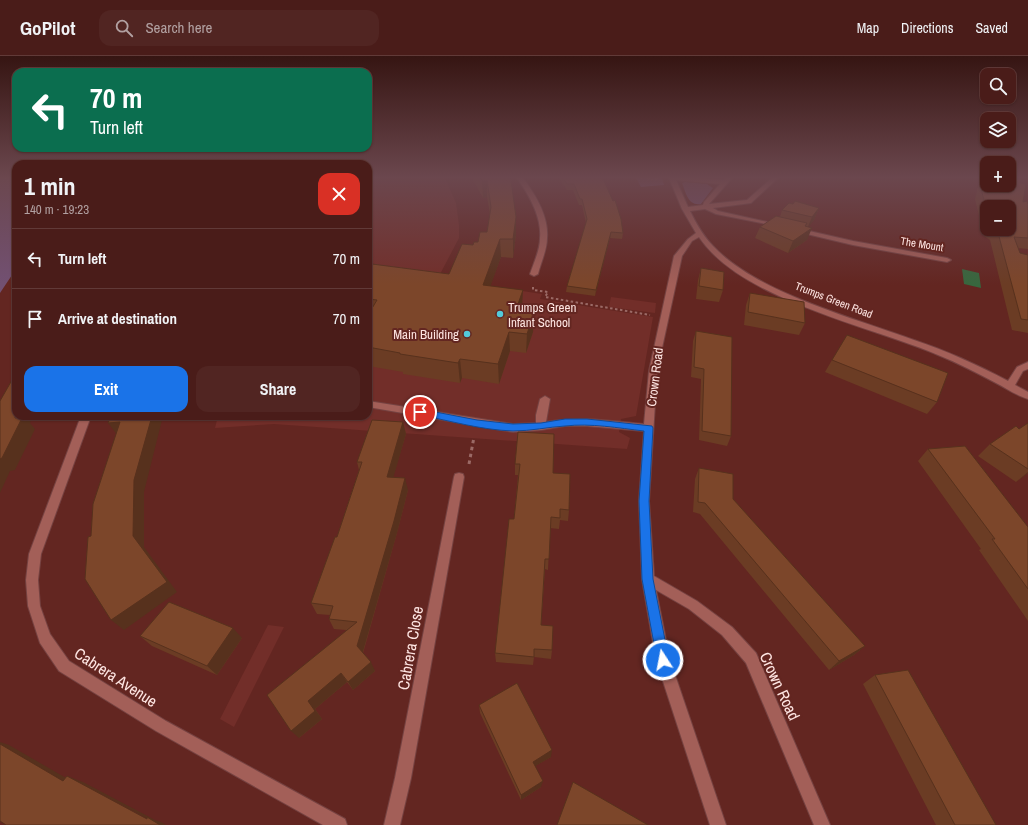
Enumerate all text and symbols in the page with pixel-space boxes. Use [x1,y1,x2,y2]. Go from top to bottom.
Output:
search box [99,10,379,46]
text: GoPilot [20,15,75,41]
icon: search [113,17,135,39]
text: Search here [145,17,212,38]
text: Map [857,19,879,37]
text: Directions [901,19,953,37]
text: Saved [975,19,1008,37]
map controls [980,68,1016,236]
button: search [980,68,1016,104]
text: 70 m [90,79,142,117]
icon: left [24,84,76,136]
button: layers [980,112,1016,148]
text: Turn left [90,115,143,140]
button: + [980,156,1016,192]
text: 1 min [24,170,75,202]
button: close [318,173,360,215]
button: − [980,200,1016,236]
text: 140 m · 19:23 [24,201,89,218]
street label: The Mount [900,234,945,254]
icon: left [24,248,46,270]
text: Turn left [58,248,106,269]
text: 70 m [333,248,360,269]
street label: Trumps Green Road [793,279,875,321]
place label: Trumps Green Infant School [508,299,576,331]
icon: arrive [24,308,46,330]
text: Arrive at destination [58,308,177,329]
text: 70 m [333,308,360,329]
marker: Trumps Green Infant School [495,309,505,319]
place label: Main Building [393,326,459,343]
marker: Main Building [462,329,472,339]
street label: Crown Road [643,346,667,407]
button: Exit [24,366,188,412]
button: Share [196,366,360,412]
pin [403,395,437,429]
icon: arrive [409,401,431,423]
street label: Cabrera Close [392,604,428,692]
position arrow [642,639,684,681]
street label: Cabrera Avenue [70,642,162,712]
street label: Crown Road [755,648,805,724]

